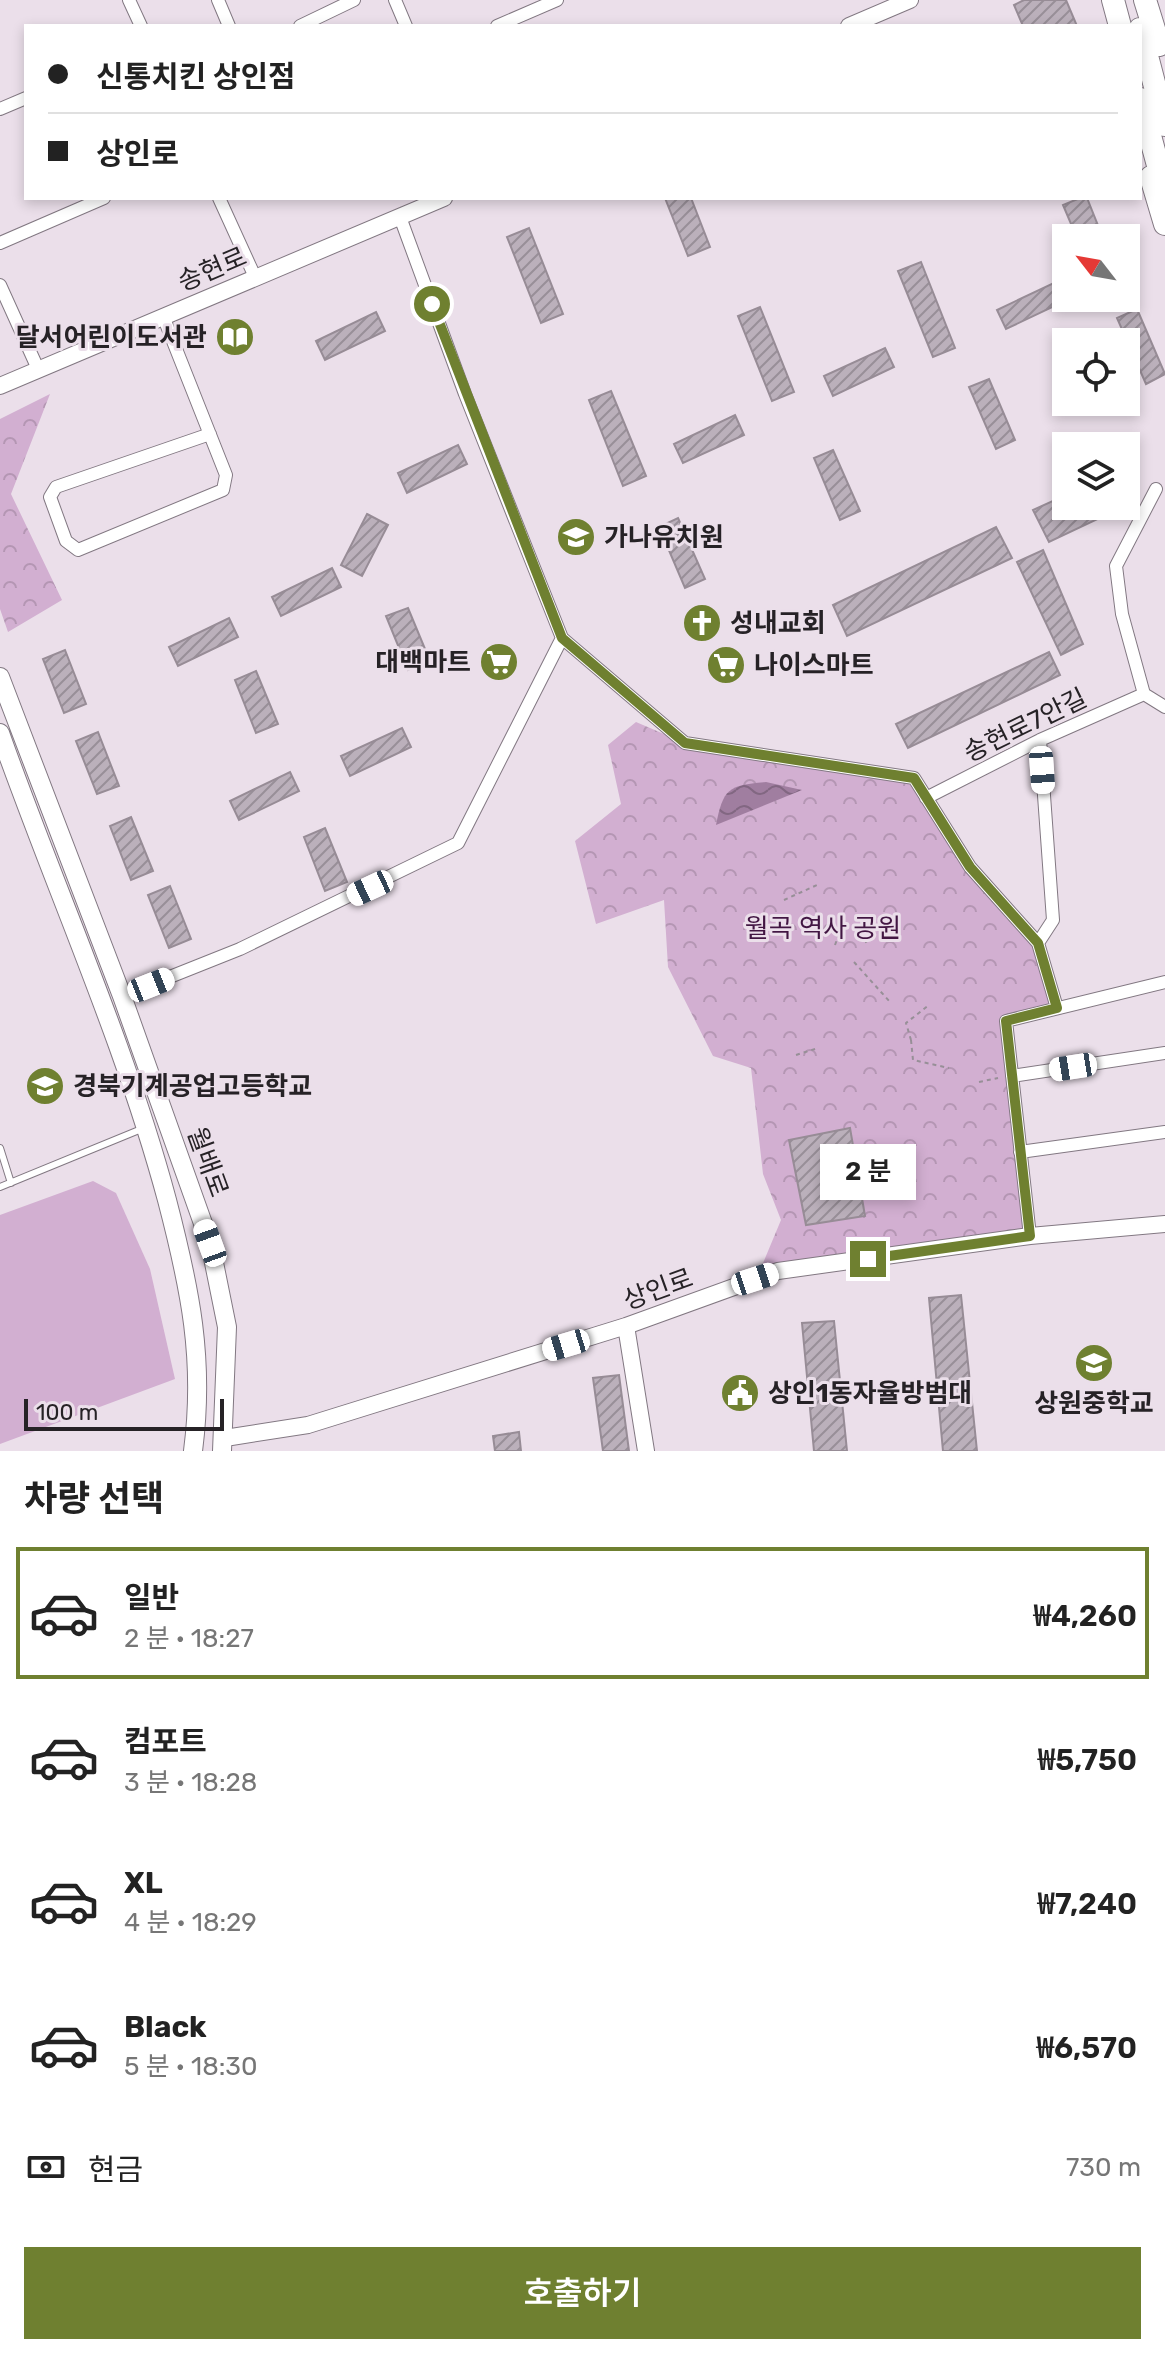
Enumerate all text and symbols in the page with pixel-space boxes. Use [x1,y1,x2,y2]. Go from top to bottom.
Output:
text: 신통치킨 상인점 [96,59,296,95]
text: 상인로 [96,136,179,172]
north arrow [1052,224,1140,312]
map controls [1052,224,1140,520]
street label: 송현로 [173,241,251,298]
route start [414,286,450,322]
library icon: 달서어린이도서관 [214,316,256,358]
place label: 달서어린이도서관 [16,322,207,353]
button: locate [1052,328,1140,416]
button: layers [1052,432,1140,520]
school or university icon: 가나유치원 [555,516,597,558]
place label: 가나유치원 [604,522,724,553]
church icon: 성내교회 [681,602,723,644]
place label: 성내교회 [730,608,826,639]
supermarket icon: 대백마트 [478,641,520,683]
supermarket icon: 나이스마트 [705,644,747,686]
place label: 대백마트 [375,647,471,678]
place label: 나이스마트 [754,650,874,681]
street label: 송현로7안길 [959,682,1092,769]
car [1028,745,1056,795]
car [343,867,397,909]
park label: 월곡 역사 공원 [745,913,901,944]
car [124,965,178,1005]
car [1047,1051,1099,1083]
school or university icon: 경북기계공업고등학교 [24,1065,66,1107]
place label: 경북기계공업고등학교 [73,1071,312,1102]
street label: 월배로 [181,1123,234,1201]
callout: 2 분 [820,1143,916,1199]
text: 2 분 [845,1156,891,1187]
car [191,1216,229,1270]
route end [850,1241,886,1277]
car [728,1260,782,1298]
street label: 상인로 [619,1263,697,1316]
car [540,1327,592,1363]
school or university icon: 상원중학교 [1073,1342,1115,1384]
public building icon: 상인1동자율방범대 [719,1372,761,1414]
place label: 상인1동자율방범대 [768,1378,972,1409]
place label: 상원중학교 [1034,1388,1154,1419]
scale bar [24,1395,224,1431]
text: 100 m [36,1399,98,1426]
text: 차량 선택 [24,1477,164,1520]
icon: car [28,1577,100,1649]
text: 일반 [124,1580,179,1616]
text: ₩4,260 [1034,1598,1137,1634]
text: 2 분 · 18:27 [124,1623,254,1654]
icon: car [28,1721,100,1793]
text: 컴포트 [124,1724,207,1760]
text: ₩5,750 [1038,1742,1137,1778]
text: 3 분 · 18:28 [124,1767,257,1798]
icon: car [28,1865,100,1937]
text: XL [124,1865,163,1901]
text: ₩7,240 [1038,1886,1137,1922]
text: 4 분 · 18:29 [124,1907,257,1938]
icon: car [28,2009,100,2081]
text: Black [124,2009,207,2045]
text: ₩6,570 [1037,2030,1137,2066]
text: 5 분 · 18:30 [124,2051,258,2082]
icon: cash [24,2145,68,2189]
text: 현금 [88,2152,143,2188]
text: 730 m [1066,2152,1141,2183]
button: 호출하기 [24,2247,1141,2339]

